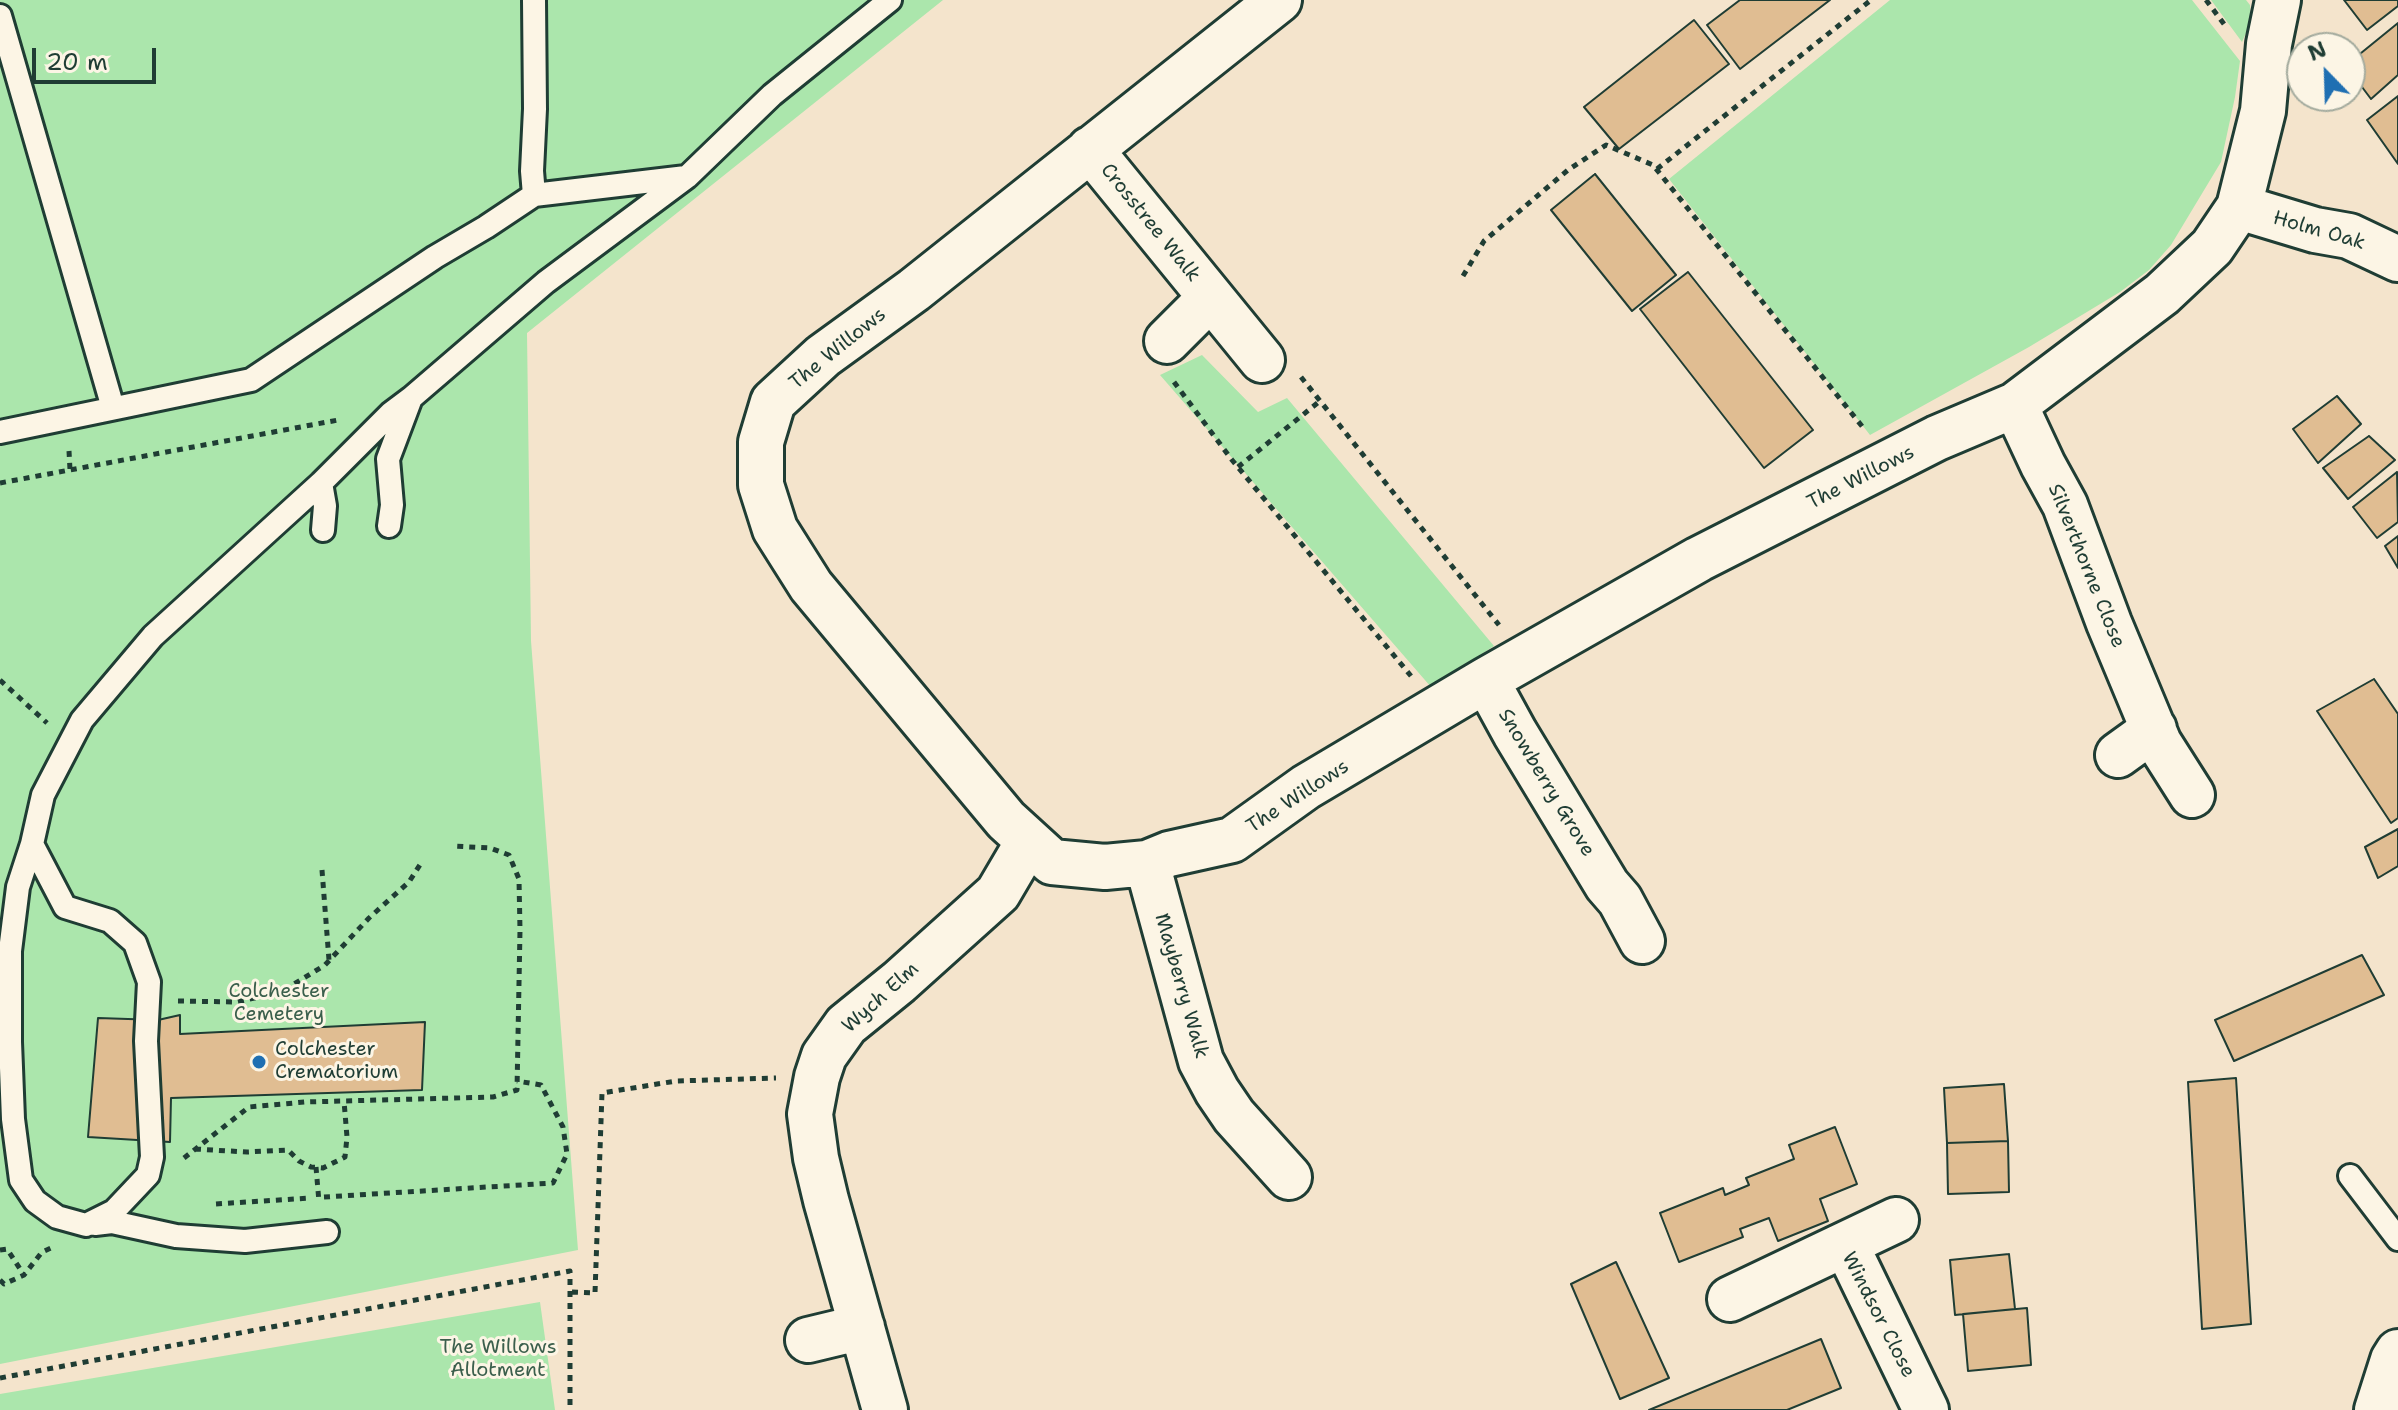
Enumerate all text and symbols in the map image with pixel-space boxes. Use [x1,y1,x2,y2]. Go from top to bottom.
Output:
scale bar [36,32,160,82]
north arrow [2286,32,2366,112]
text: N [2304,35,2331,68]
text: 20 m [46,46,108,78]
street label: Crosstree Walk [1095,159,1205,287]
street label: Holm Oak [2270,206,2368,256]
street label: The Willows [785,303,891,395]
street label: The Willows [1803,441,1919,515]
street label: Silverthorne Close [2042,481,2130,651]
street label: Snowberry Grove [1492,705,1600,861]
street label: The Willows [1242,755,1354,839]
street label: Mayberry Walk [1149,911,1213,1061]
street label: Wych Elm [838,957,924,1039]
park label: Colchester Cemetery [229,980,329,1027]
place label: Colchester Crematorium [275,1038,398,1085]
marker: Colchester Crematorium [250,1053,268,1071]
street label: Windsor Close [1836,1248,1920,1382]
park label: The Willows Allotment [439,1336,557,1383]

